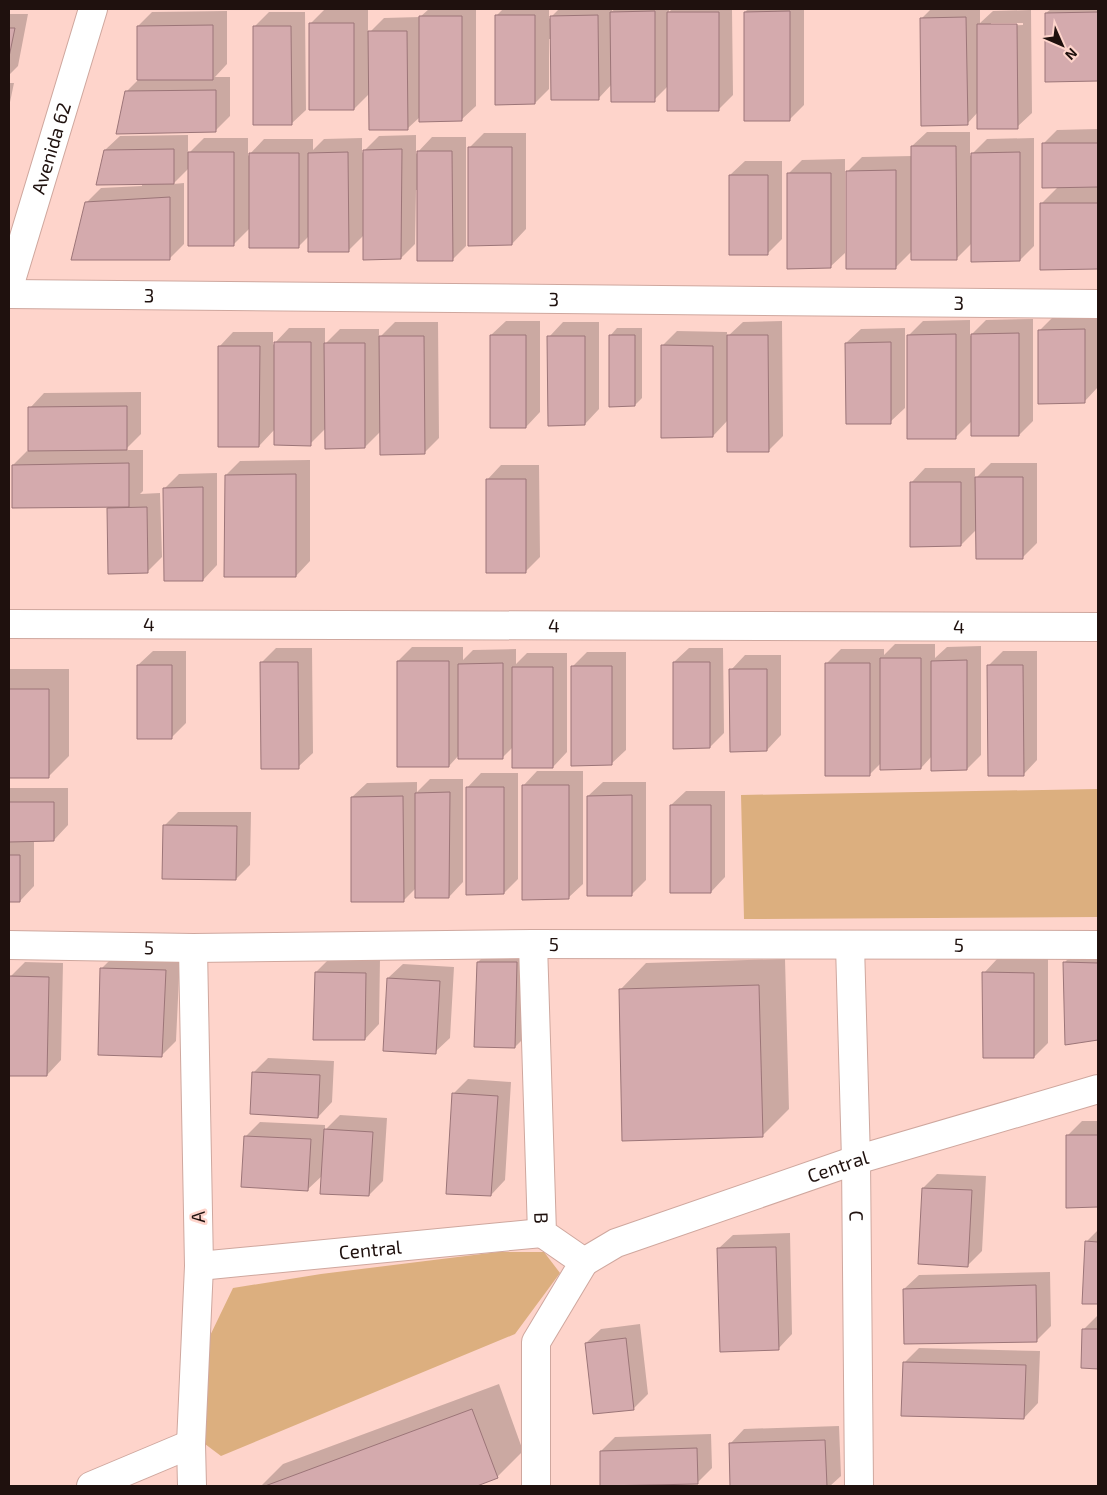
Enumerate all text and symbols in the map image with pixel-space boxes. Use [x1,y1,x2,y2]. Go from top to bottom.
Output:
north arrow [1037,20,1087,70]
text: N [1062,45,1081,64]
street label: Avenida 62 [26,99,75,197]
street label: 3 [144,283,154,306]
street label: 3 [549,287,559,310]
street label: 3 [954,291,964,314]
street label: 4 [143,612,155,635]
street label: 4 [548,613,560,637]
street label: 4 [953,615,965,638]
street label: 5 [549,932,559,955]
street label: 5 [954,933,964,956]
street label: 5 [144,935,154,958]
street label: Central [804,1145,871,1187]
street label: C [845,1210,869,1222]
street label: A [186,1211,209,1223]
street label: B [530,1212,554,1224]
street label: Central [338,1235,403,1263]

